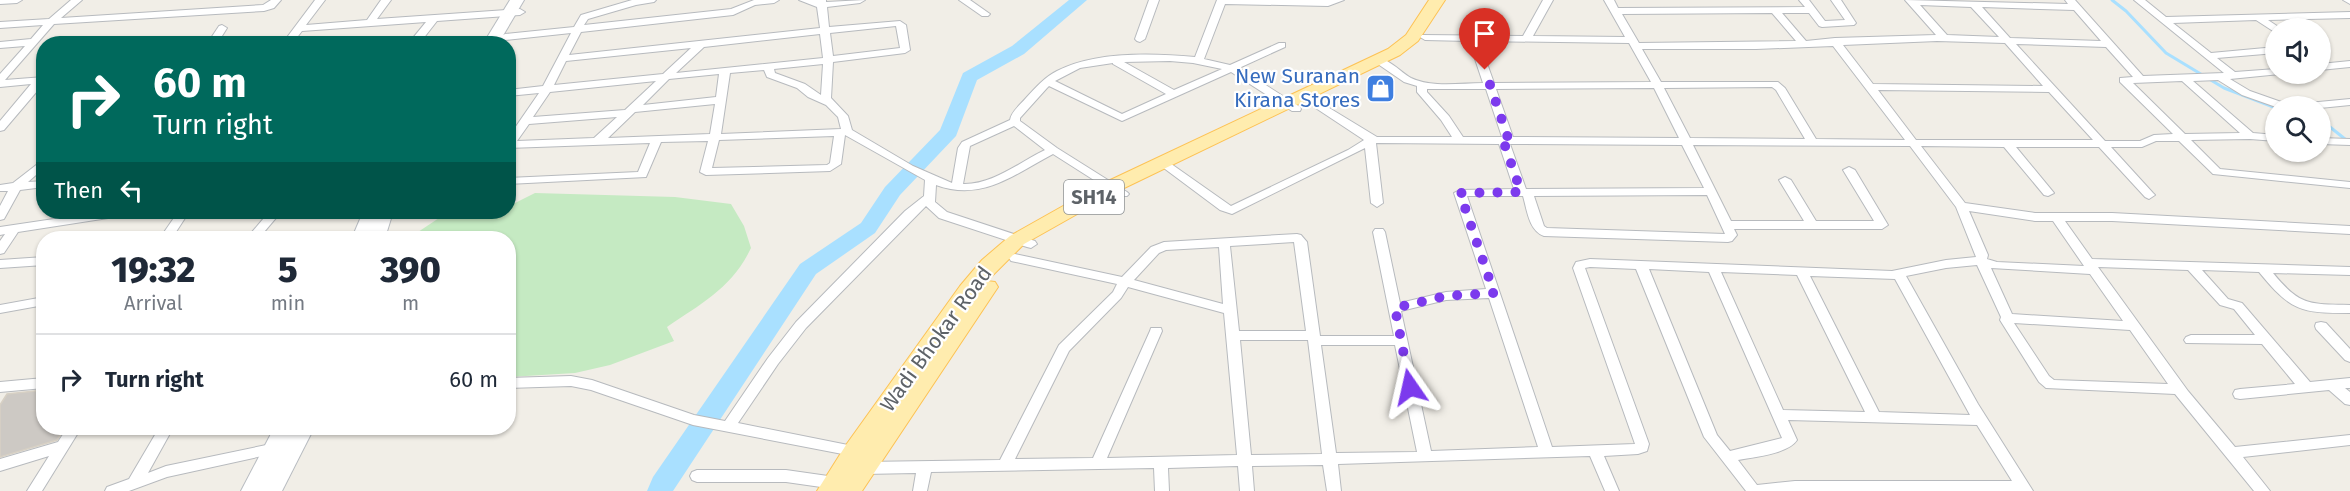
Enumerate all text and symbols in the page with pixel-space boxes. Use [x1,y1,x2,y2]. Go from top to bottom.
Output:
pin [1459,8,1510,70]
icon: arrive [1468,17,1501,50]
map controls [2265,18,2331,162]
button: sound [2265,18,2331,84]
text: 60 m [153,58,247,108]
icon: right [54,60,132,138]
place label: New Suranan Kirana Stores [1234,63,1360,113]
shop icon: New Suranan Kirana Stores [1365,72,1397,104]
button: search [2265,96,2331,162]
text: Turn right [153,109,273,141]
icon: left [115,174,148,207]
text: Then [54,177,103,204]
road number: SH14 [1064,180,1124,214]
text: 19:32 [111,248,195,292]
text: 5 [278,248,298,292]
text: 390 [380,248,441,292]
street label: Wadi Bhokar Road [874,261,998,417]
text: Arrival [124,291,183,315]
text: min [271,291,305,315]
text: m [402,291,419,315]
position arrow [1378,355,1442,419]
icon: right [54,363,87,396]
text: Turn right [105,366,204,393]
text: 60 m [449,366,498,393]

